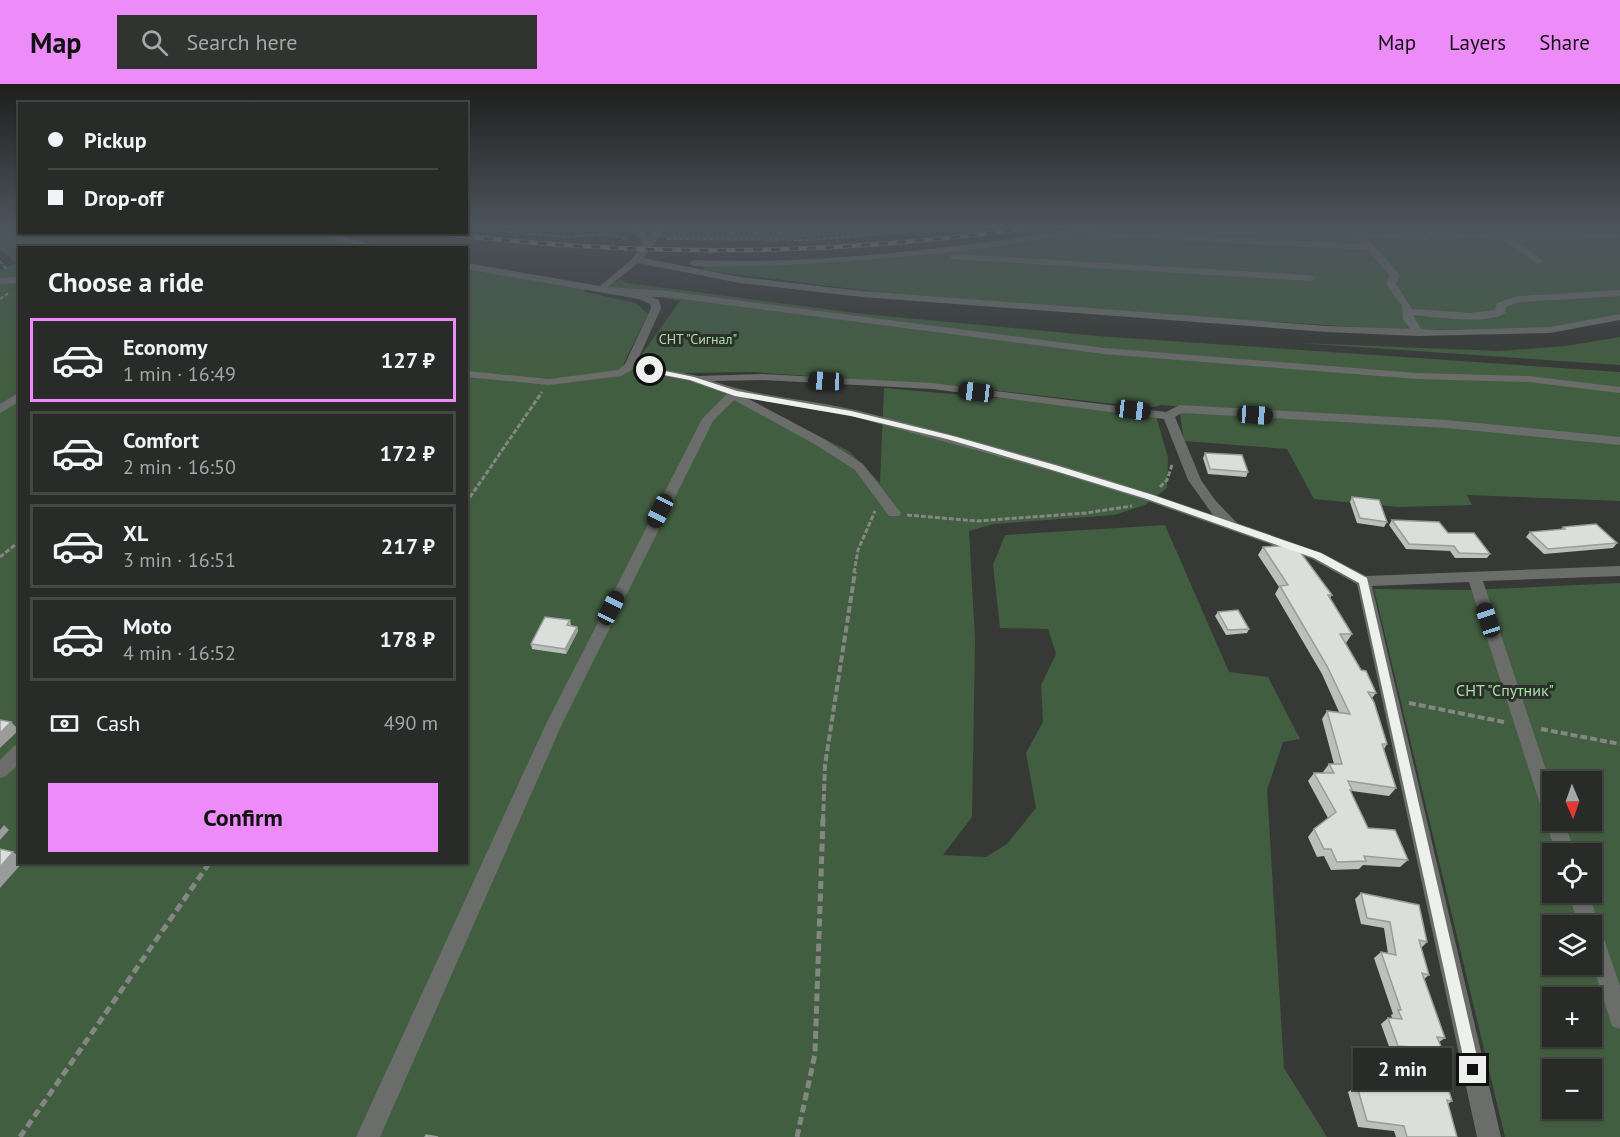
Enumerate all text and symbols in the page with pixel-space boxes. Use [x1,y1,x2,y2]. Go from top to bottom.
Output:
search box [117,15,537,69]
text: Map [30,24,81,61]
icon: search [138,26,171,59]
text: Search here [186,28,297,56]
text: Map [1378,29,1416,56]
text: Layers [1449,29,1506,56]
text: Share [1539,29,1590,56]
text: Pickup [84,126,147,154]
text: Drop-off [84,184,163,212]
text: Choose a ride [48,265,204,299]
park label: СНТ "Сигнал" [659,330,737,348]
icon: car [51,333,105,387]
text: Economy [123,333,207,361]
text: 127 ₽ [381,346,435,374]
route start [636,356,663,383]
text: 1 min · 16:49 [123,361,236,387]
car [808,371,844,391]
car [957,381,995,403]
car [1114,399,1152,421]
car [1236,405,1274,425]
icon: car [51,426,105,480]
text: Comfort [123,426,199,454]
text: 172 ₽ [380,439,435,467]
text: 2 min · 16:50 [123,454,236,480]
car [644,491,676,531]
icon: car [51,519,105,573]
text: XL [123,519,148,547]
text: 217 ₽ [381,532,435,560]
text: 3 min · 16:51 [123,547,236,573]
car [595,588,627,628]
car [1474,600,1502,640]
icon: car [51,612,105,666]
text: Moto [123,612,172,640]
text: 178 ₽ [380,625,435,653]
text: 4 min · 16:52 [123,640,236,666]
park label: СНТ "Спутник" [1456,680,1554,700]
icon: cash [48,707,81,740]
text: Cash [96,709,140,737]
text: 490 m [384,710,438,736]
north arrow [1542,771,1602,831]
map controls [1542,771,1602,1119]
button: Confirm [48,783,438,852]
button: locate [1542,843,1602,903]
button: layers [1542,915,1602,975]
button: + [1542,987,1602,1047]
callout: 2 min [1353,1049,1452,1091]
text: 2 min [1378,1056,1427,1082]
route end [1459,1056,1486,1083]
button: − [1542,1059,1602,1119]

